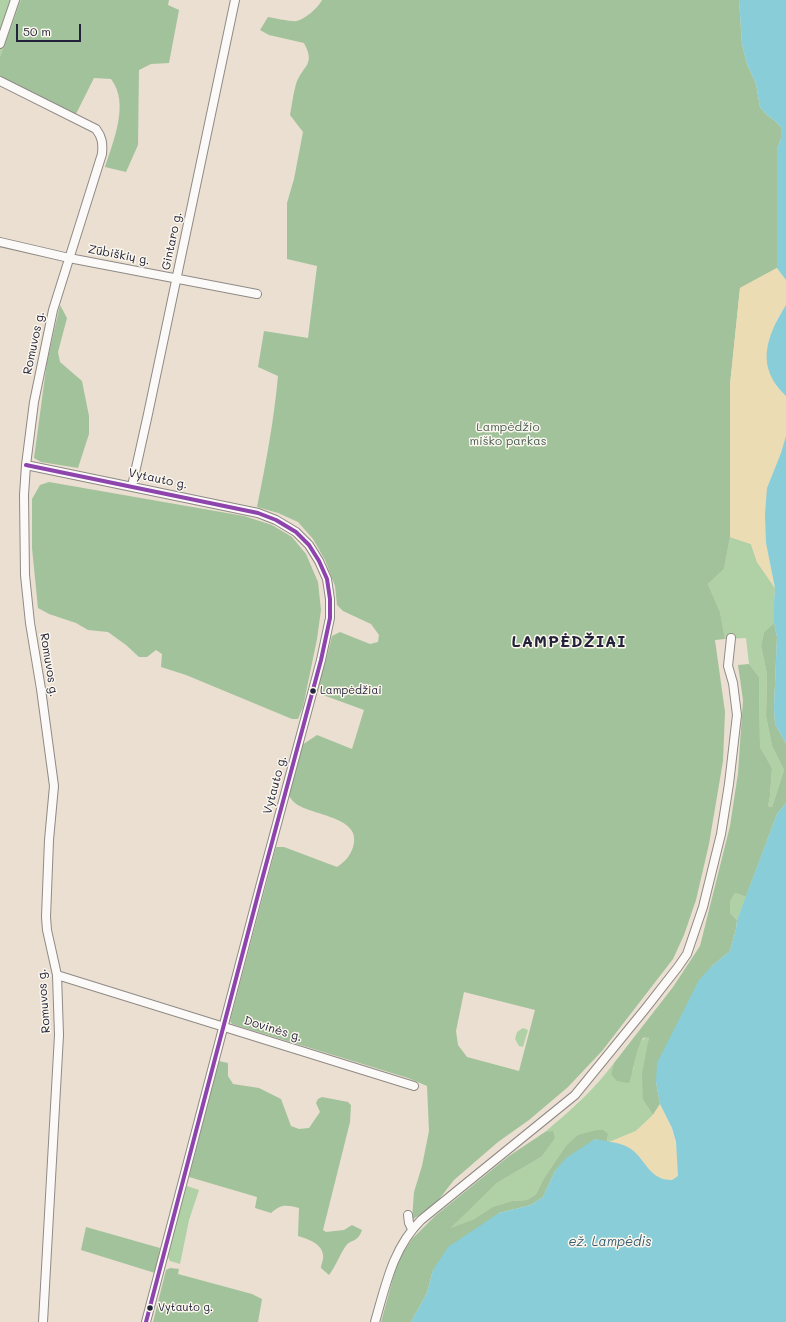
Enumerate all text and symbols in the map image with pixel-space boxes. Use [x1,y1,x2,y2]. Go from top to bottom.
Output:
scale bar [18,16,83,42]
text: 50 m [23,23,51,39]
street label: Gintaro g. [159,210,185,272]
street label: Zūbiškių g. [87,242,151,268]
street label: Romuvos g. [20,310,48,376]
park label: Lampėdžio miško parkas [470,420,546,448]
street label: Vytauto g. [127,466,189,492]
street label: Romuvos g. [37,632,61,698]
district label: LAMPĖDŽIAI [512,632,626,652]
place label: Lampėdžiai [320,684,382,698]
marker: Lampėdžiai [308,686,318,696]
street label: Vytauto g. [260,754,290,816]
street label: Romuvos g. [35,968,53,1034]
street label: Dovinės g. [242,1013,304,1045]
water label: ež. Lampėdis [568,1234,652,1250]
place label: Vytauto g. [158,1301,213,1315]
marker: Vytauto g. [145,1303,155,1313]

